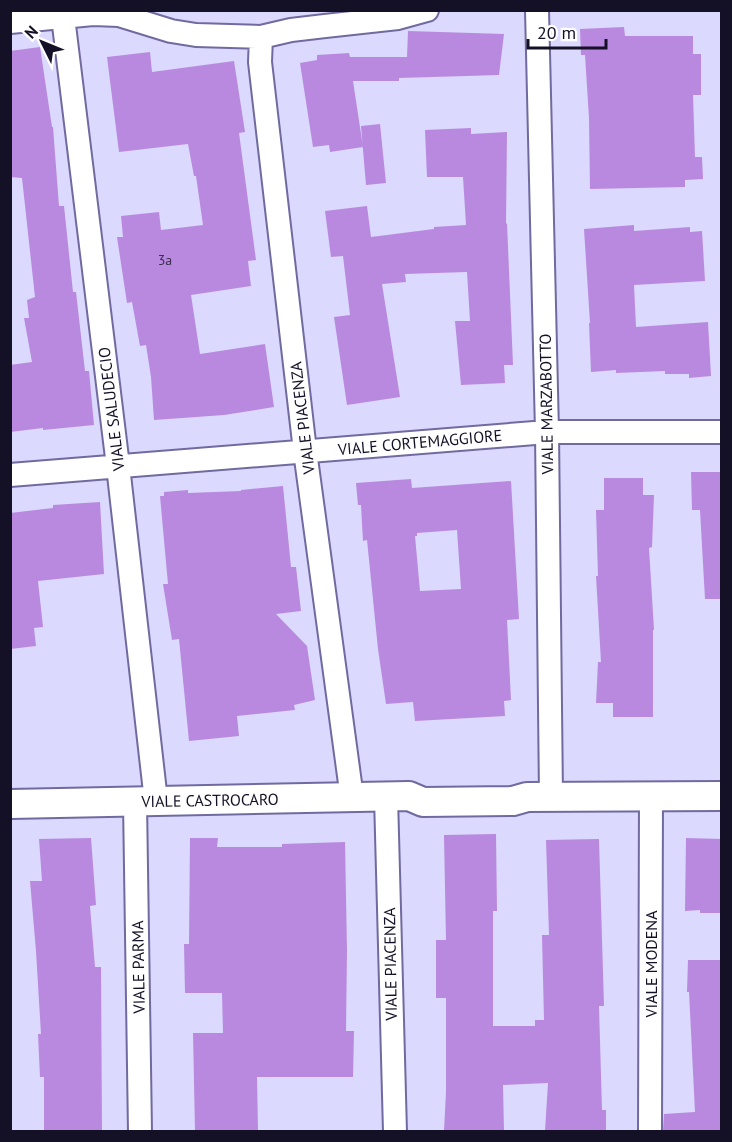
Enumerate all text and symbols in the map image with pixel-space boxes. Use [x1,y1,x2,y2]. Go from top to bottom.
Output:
north arrow [12,12,72,72]
scale bar [528,12,606,50]
text: N [20,21,42,42]
text: 20 m [537,21,576,44]
house number: 3a [158,251,172,269]
street label: VIALE MARZABOTTO [535,333,557,476]
street label: VIALE SALUDECIO [93,346,129,473]
street label: VIALE PIACENZA [285,360,319,476]
street label: VIALE CORTEMAGGIORE [336,425,503,459]
street label: VIALE CASTROCARO [140,789,279,811]
street label: VIALE PIACENZA [379,907,401,1022]
street label: VIALE MODENA [641,910,661,1019]
street label: VIALE PARMA [127,920,149,1015]

